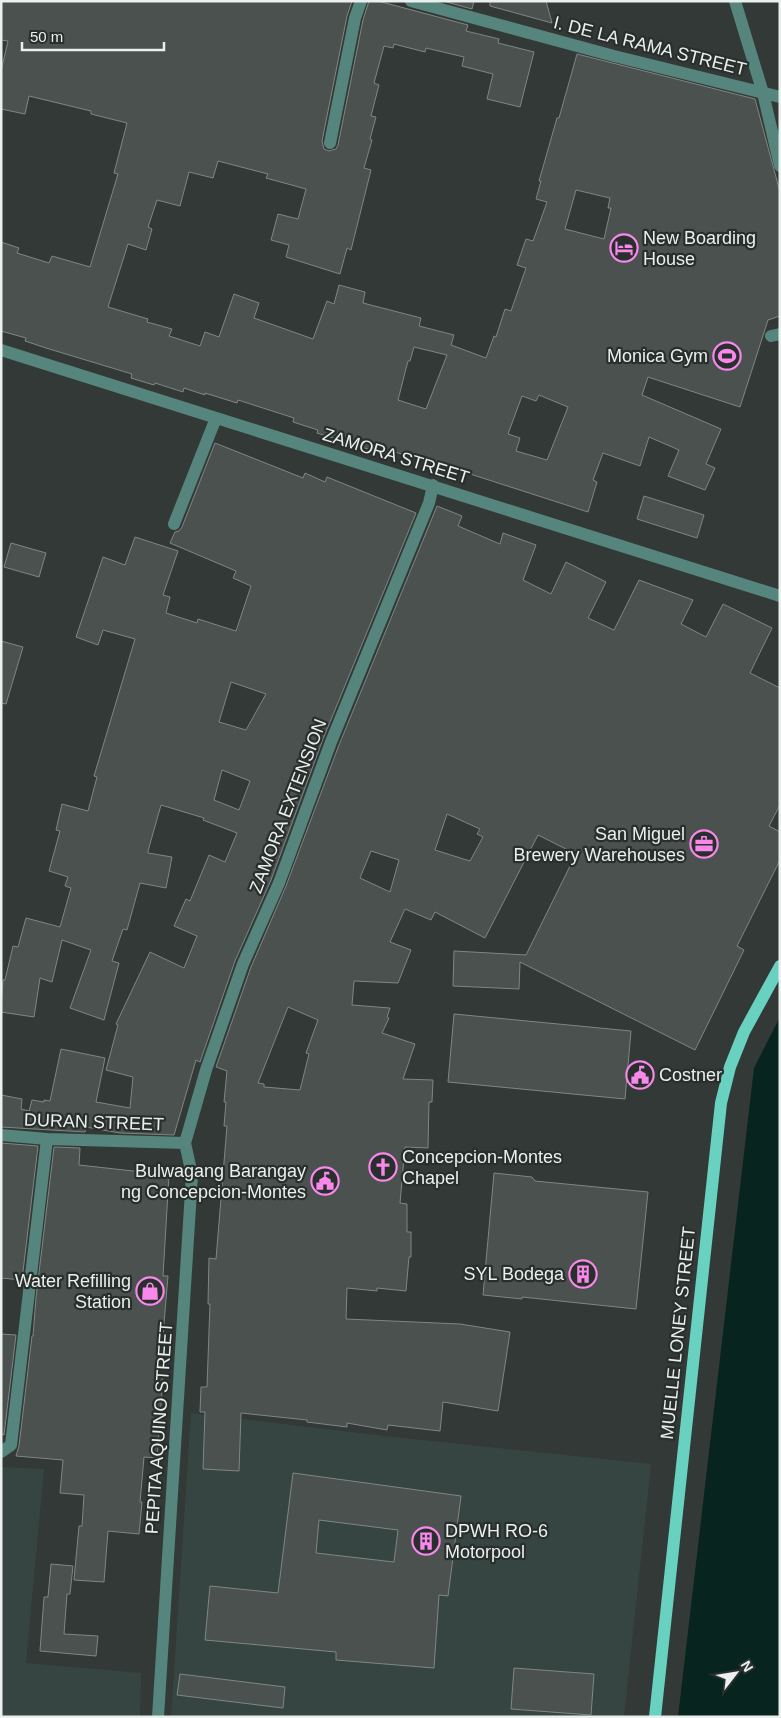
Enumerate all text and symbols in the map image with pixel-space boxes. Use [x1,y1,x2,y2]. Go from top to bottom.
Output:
street label: I. DE LA RAMA STREET [551,12,749,80]
scale bar [22,20,165,52]
text: 50 m [30,28,63,45]
place label: New Boarding House [643,228,756,269]
hotel icon: New Boarding House [609,233,639,263]
sports icon: Monica Gym [712,341,742,371]
place label: Monica Gym [607,346,708,366]
street label: ZAMORA STREET [320,424,472,488]
street label: ZAMORA EXTENSION [246,716,330,896]
place label: San Miguel Brewery Warehouses [514,824,685,865]
office icon: San Miguel Brewery Warehouses [689,829,719,859]
public building icon: Costner [625,1060,655,1090]
place label: Costner [659,1065,722,1085]
street label: DURAN STREET [24,1110,164,1134]
place label: Concepcion-Montes Chapel [402,1147,562,1188]
church icon: Concepcion-Montes Chapel [368,1152,398,1182]
place label: Bulwagang Barangay ng Concepcion-Montes [121,1161,306,1202]
public building icon: Bulwagang Barangay ng Concepcion-Montes [310,1166,340,1196]
street label: MUELLE LONEY STREET [657,1226,699,1440]
building icon: SYL Bodega [568,1259,598,1289]
place label: SYL Bodega [464,1264,565,1284]
place label: Water Refilling Station [15,1271,131,1312]
shop icon: Water Refilling Station [135,1276,165,1306]
street label: PEPITA AQUINO STREET [142,1321,176,1535]
place label: DPWH RO-6 Motorpool [445,1521,548,1562]
building icon: DPWH RO-6 Motorpool [411,1526,441,1556]
north arrow [711,1648,761,1698]
text: N [738,1658,757,1675]

